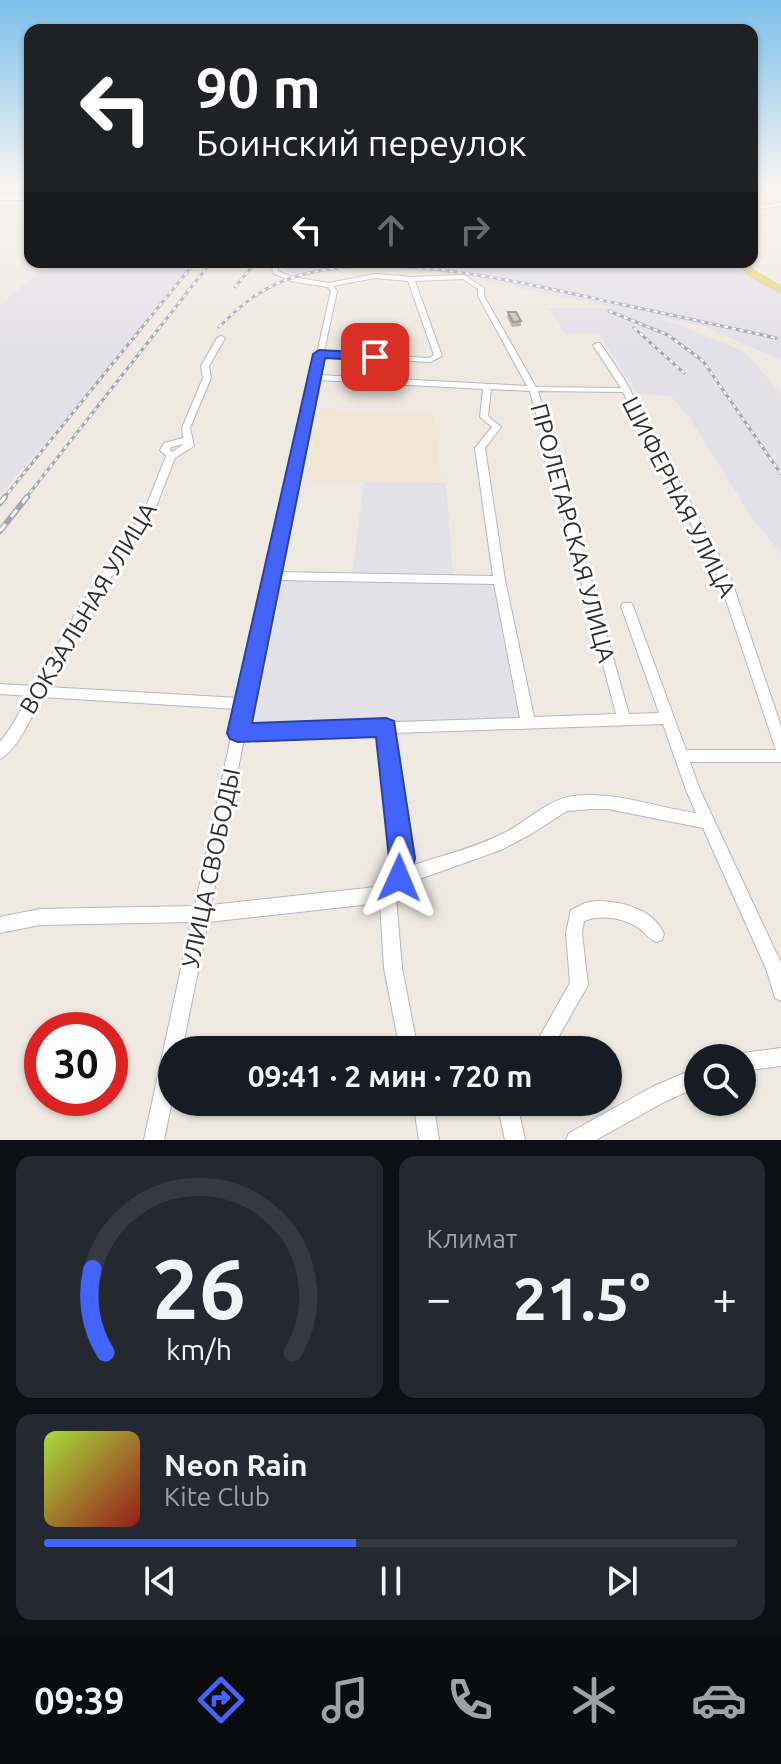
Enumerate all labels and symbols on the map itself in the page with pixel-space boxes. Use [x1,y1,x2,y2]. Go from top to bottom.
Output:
pin [341,323,409,391]
street label: ШИФЕРНАЯ УЛИЦА [617,392,741,602]
street label: ПРОЛЕТАРСКАЯ УЛИЦА [525,401,621,666]
street label: ВОКЗАЛЬНАЯ УЛИЦА [14,497,162,718]
street label: УЛИЦА СВОБОДЫ [177,766,245,970]
position arrow [357,836,441,920]
speed limit sign: 30 [24,1012,128,1116]

